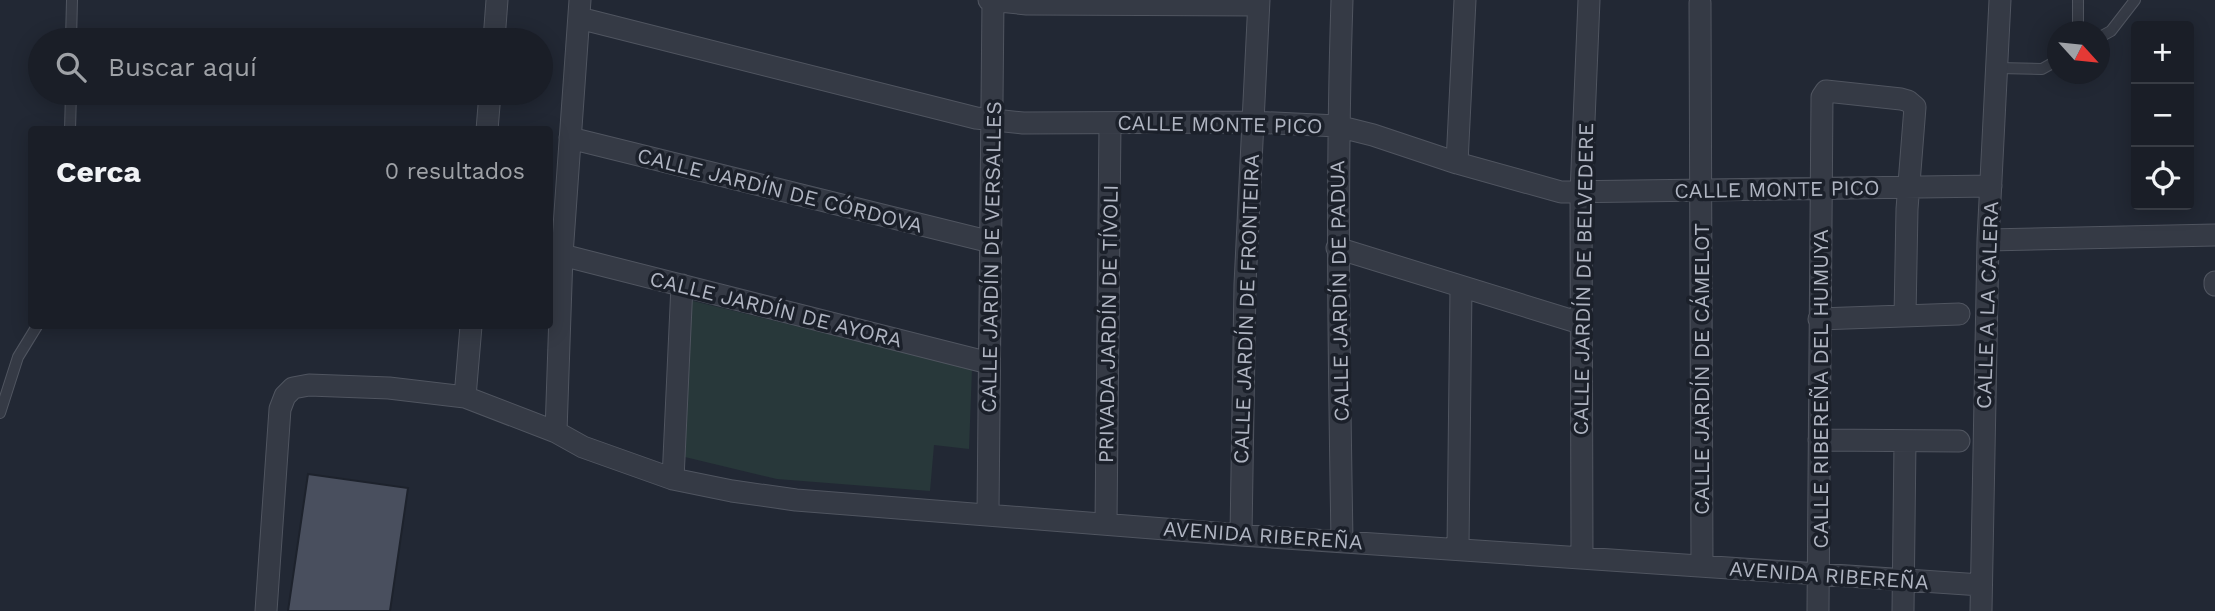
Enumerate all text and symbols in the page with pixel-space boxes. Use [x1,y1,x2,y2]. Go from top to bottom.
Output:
north arrow [2047,21,2110,84]
map controls [2131,21,2194,210]
button: + [2131,21,2194,84]
search box [28,28,553,105]
icon: search [52,48,90,86]
text: Buscar aquí [108,52,257,82]
button: − [2131,84,2194,147]
street label: CALLE JARDÍN DE VERSALLES [976,101,1006,413]
street label: CALLE MONTE PICO [1117,110,1323,138]
street label: CALLE JARDÍN DE BELVEDERE [1568,122,1598,436]
street label: CALLE JARDÍN DE CÓRDOVA [635,142,925,238]
button: locate [2131,147,2194,210]
street label: CALLE JARDÍN DE FRONTEIRA [1228,153,1264,464]
text: Cerca [56,154,141,189]
text: 0 resultados [385,158,525,185]
street label: CALLE JARDÍN DE PADUA [1324,160,1354,422]
street label: CALLE MONTE PICO [1674,175,1880,203]
street label: PRIVADA JARDÍN DE TÍVOLI [1093,185,1123,463]
street label: CALLE A LA CALERA [1971,200,2003,409]
street label: CALLE JARDÍN DE CÁMELOT [1689,223,1714,515]
street label: CALLE RIBEREÑA DEL HUMUYA [1808,229,1833,549]
street label: CALLE JARDÍN DE AYORA [647,266,905,353]
street label: AVENIDA RIBEREÑA [1162,516,1364,554]
street label: AVENIDA RIBEREÑA [1728,556,1930,594]

